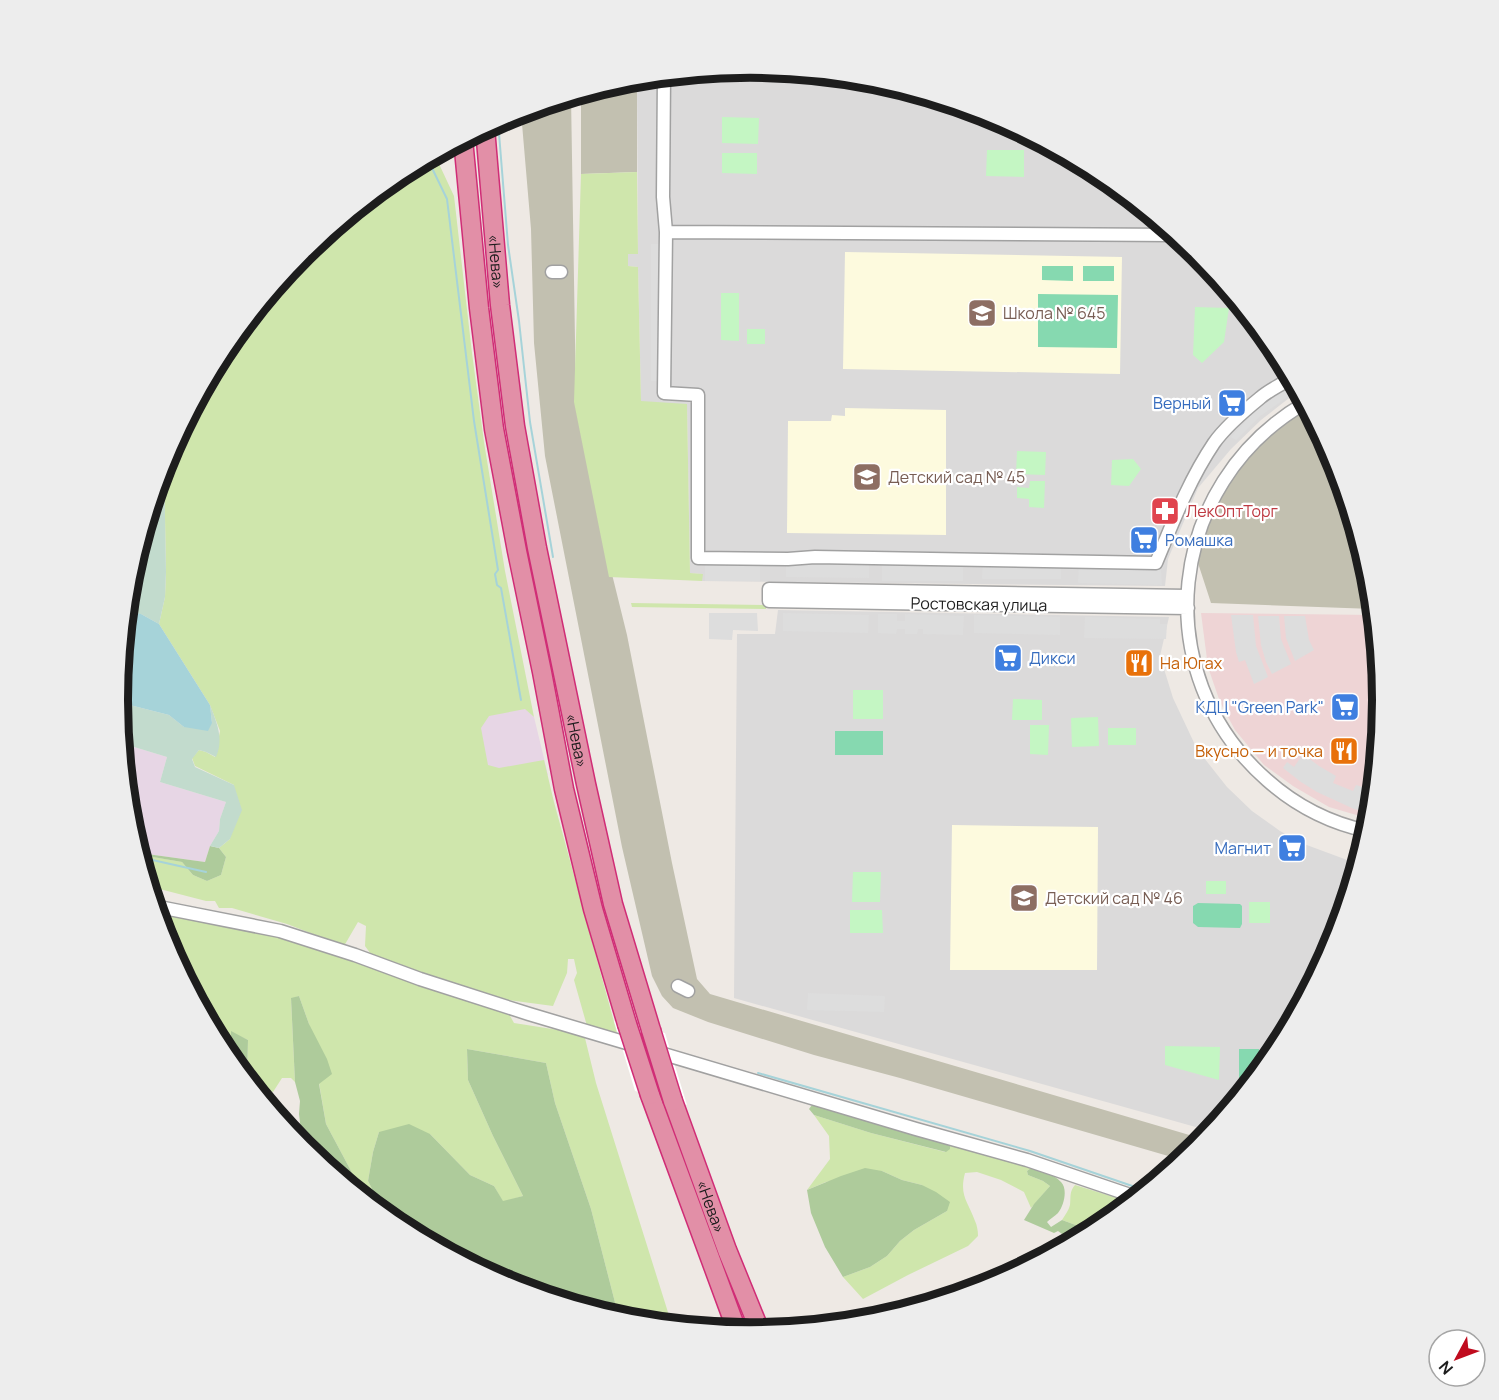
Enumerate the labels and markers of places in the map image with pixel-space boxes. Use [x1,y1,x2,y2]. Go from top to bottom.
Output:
school or university icon: Школа № 645 [966,297,998,329]
place label: Школа № 645 [1003,302,1106,324]
supermarket icon: Верный [1216,387,1248,419]
place label: Верный [1153,392,1211,414]
school or university icon: Детский сад № 45 [851,461,883,493]
place label: Детский сад № 45 [888,466,1025,488]
pharmacy icon: ЛекОптТорг [1149,495,1181,527]
place label: ЛекОптТорг [1186,500,1278,522]
supermarket icon: Ромашка [1128,524,1160,556]
place label: Ромашка [1165,529,1233,551]
supermarket icon: Дикси [992,642,1024,674]
place label: Дикси [1029,647,1076,669]
restaurant icon: На Югах [1123,647,1155,679]
place label: На Югах [1160,652,1223,674]
supermarket icon: КДЦ "Green Park" [1329,691,1361,723]
place label: КДЦ "Green Park" [1196,696,1324,718]
restaurant icon: Вкусно — и точка [1328,735,1360,767]
place label: Вкусно — и точка [1195,740,1323,762]
supermarket icon: Магнит [1276,832,1308,864]
place label: Магнит [1215,837,1271,859]
school or university icon: Детский сад № 46 [1008,882,1040,914]
place label: Детский сад № 46 [1045,887,1183,909]

